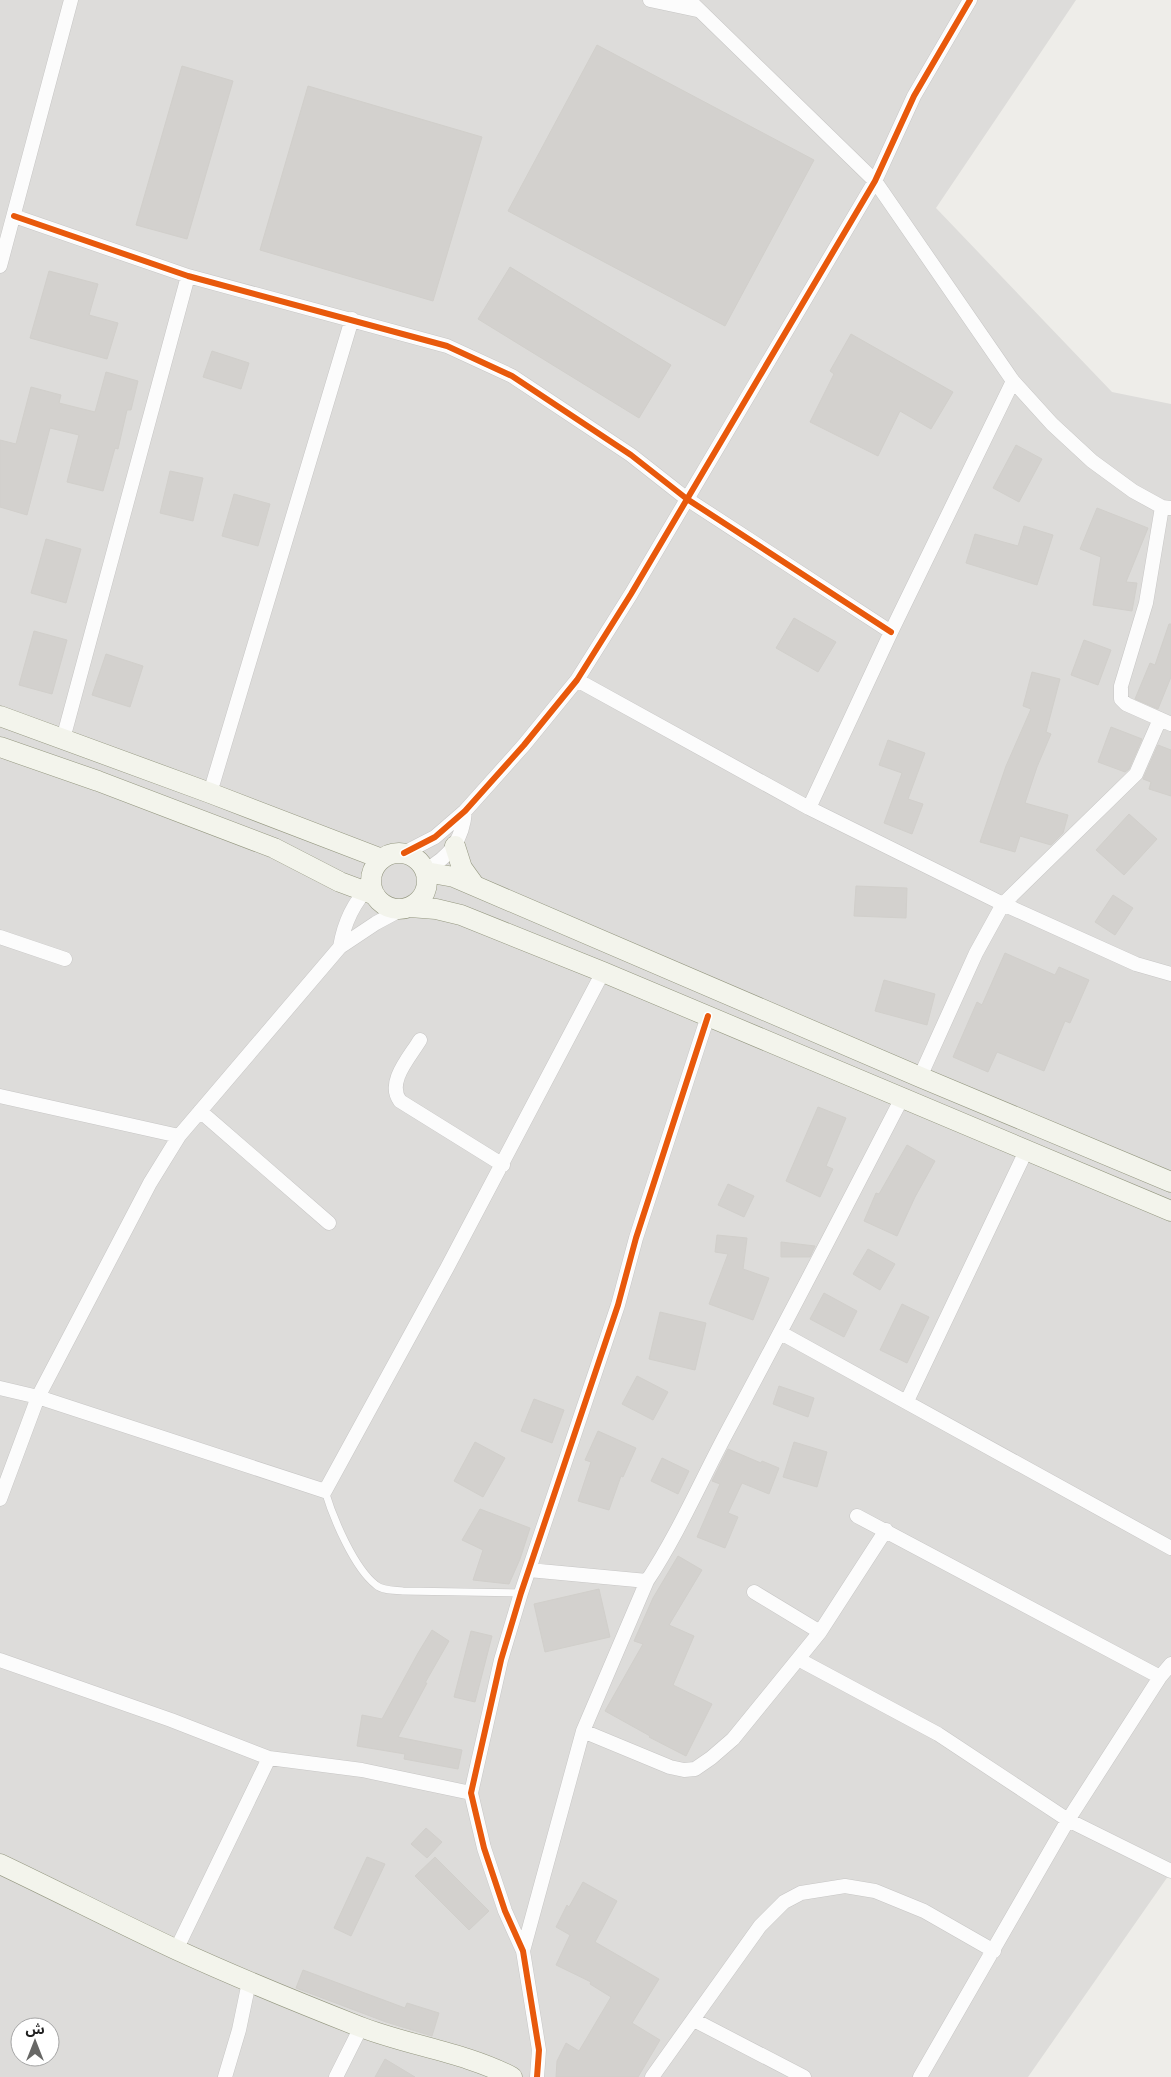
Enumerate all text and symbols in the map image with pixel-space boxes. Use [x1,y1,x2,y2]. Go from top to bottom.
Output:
north arrow [10,2017,60,2067]
text: ش [25,2020,45,2038]

